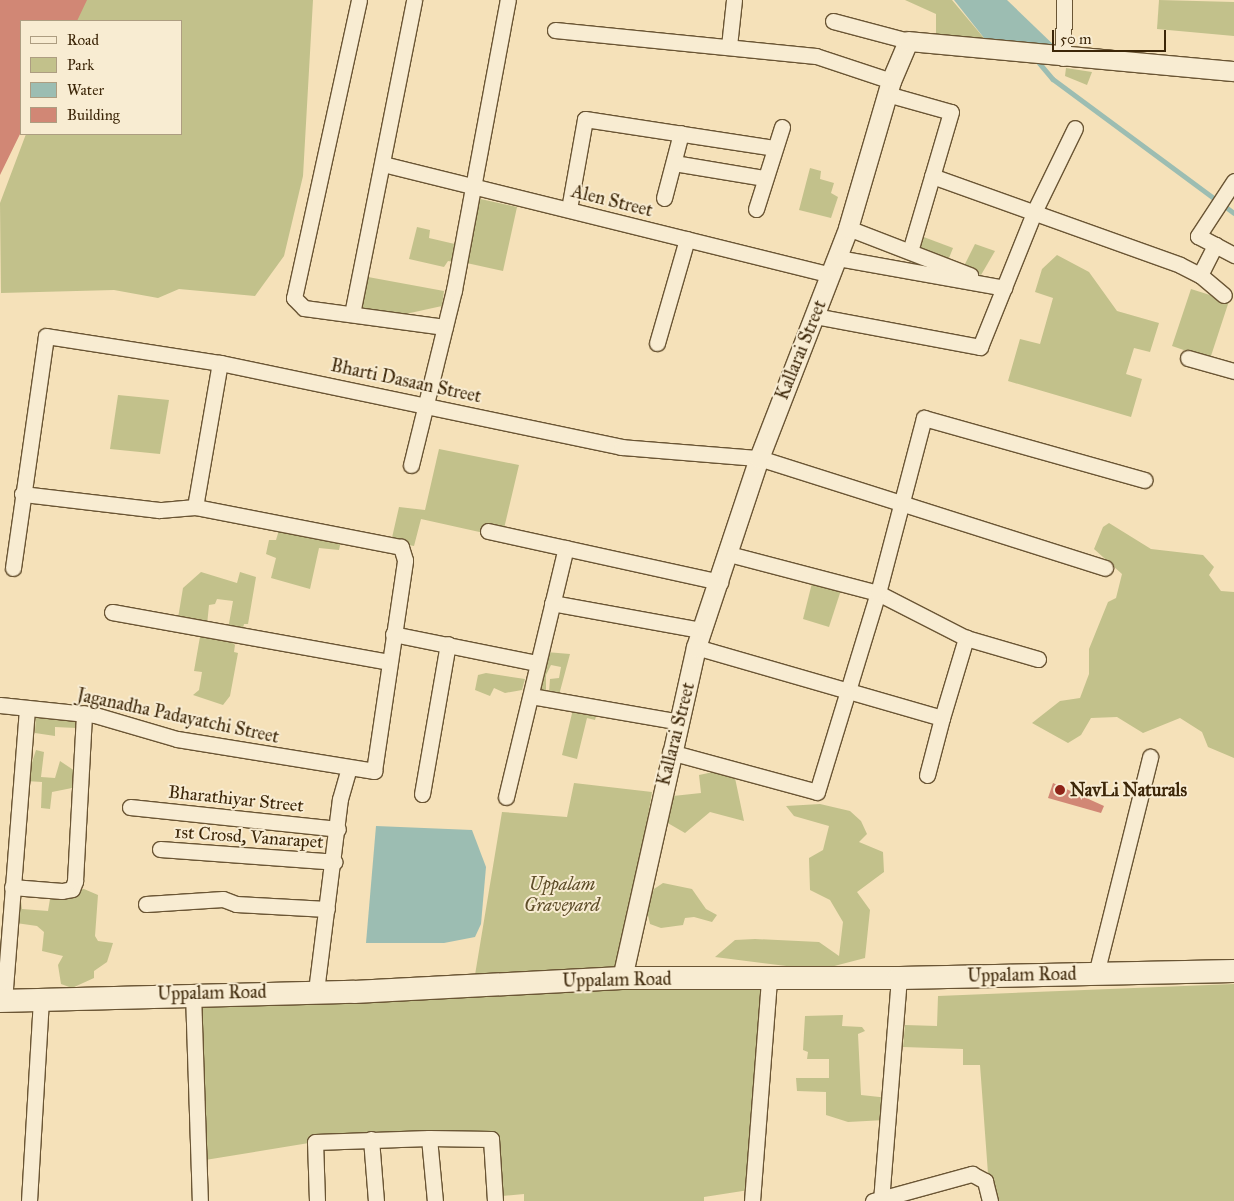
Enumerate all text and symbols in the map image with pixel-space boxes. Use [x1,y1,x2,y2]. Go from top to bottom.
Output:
legend [20,20,182,135]
scale bar [1054,20,1168,52]
text: 50 m [1060,30,1092,48]
text: Road [67,31,99,49]
text: Park [67,56,94,74]
text: Water [67,81,104,99]
text: Building [67,106,120,124]
street label: Alen Street [569,181,655,221]
street label: Kallarai Street [771,297,831,403]
street label: Bharti Dasaan Street [329,354,483,408]
street label: Kallarai Street [653,680,699,788]
street label: Jaganadha Padayatchi Street [75,684,281,748]
place label: NavLi Naturals [1070,779,1187,801]
street label: Bharathiyar Street [167,781,305,817]
marker: NavLi Naturals [1054,784,1066,796]
street label: 1st Crosd, Vanarapet [174,821,324,853]
park label: Uppalam Graveyard [524,874,600,916]
street label: Uppalam Road [967,963,1077,987]
street label: Uppalam Road [562,968,672,992]
street label: Uppalam Road [157,981,267,1005]

